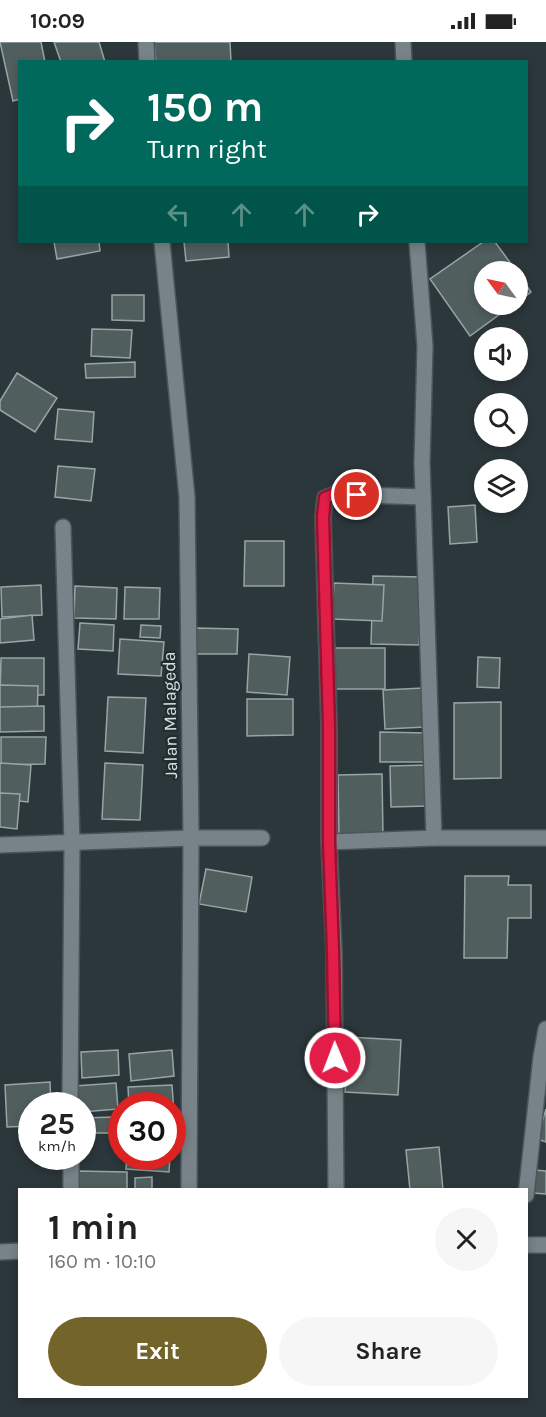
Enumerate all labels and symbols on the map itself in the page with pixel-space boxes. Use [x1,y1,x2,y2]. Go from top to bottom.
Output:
north arrow [474,261,528,315]
pin [331,469,382,520]
street label: Jalan Malageda [158,651,182,779]
position arrow [303,1026,367,1090]
speed limit sign: 30 [108,1092,186,1170]

